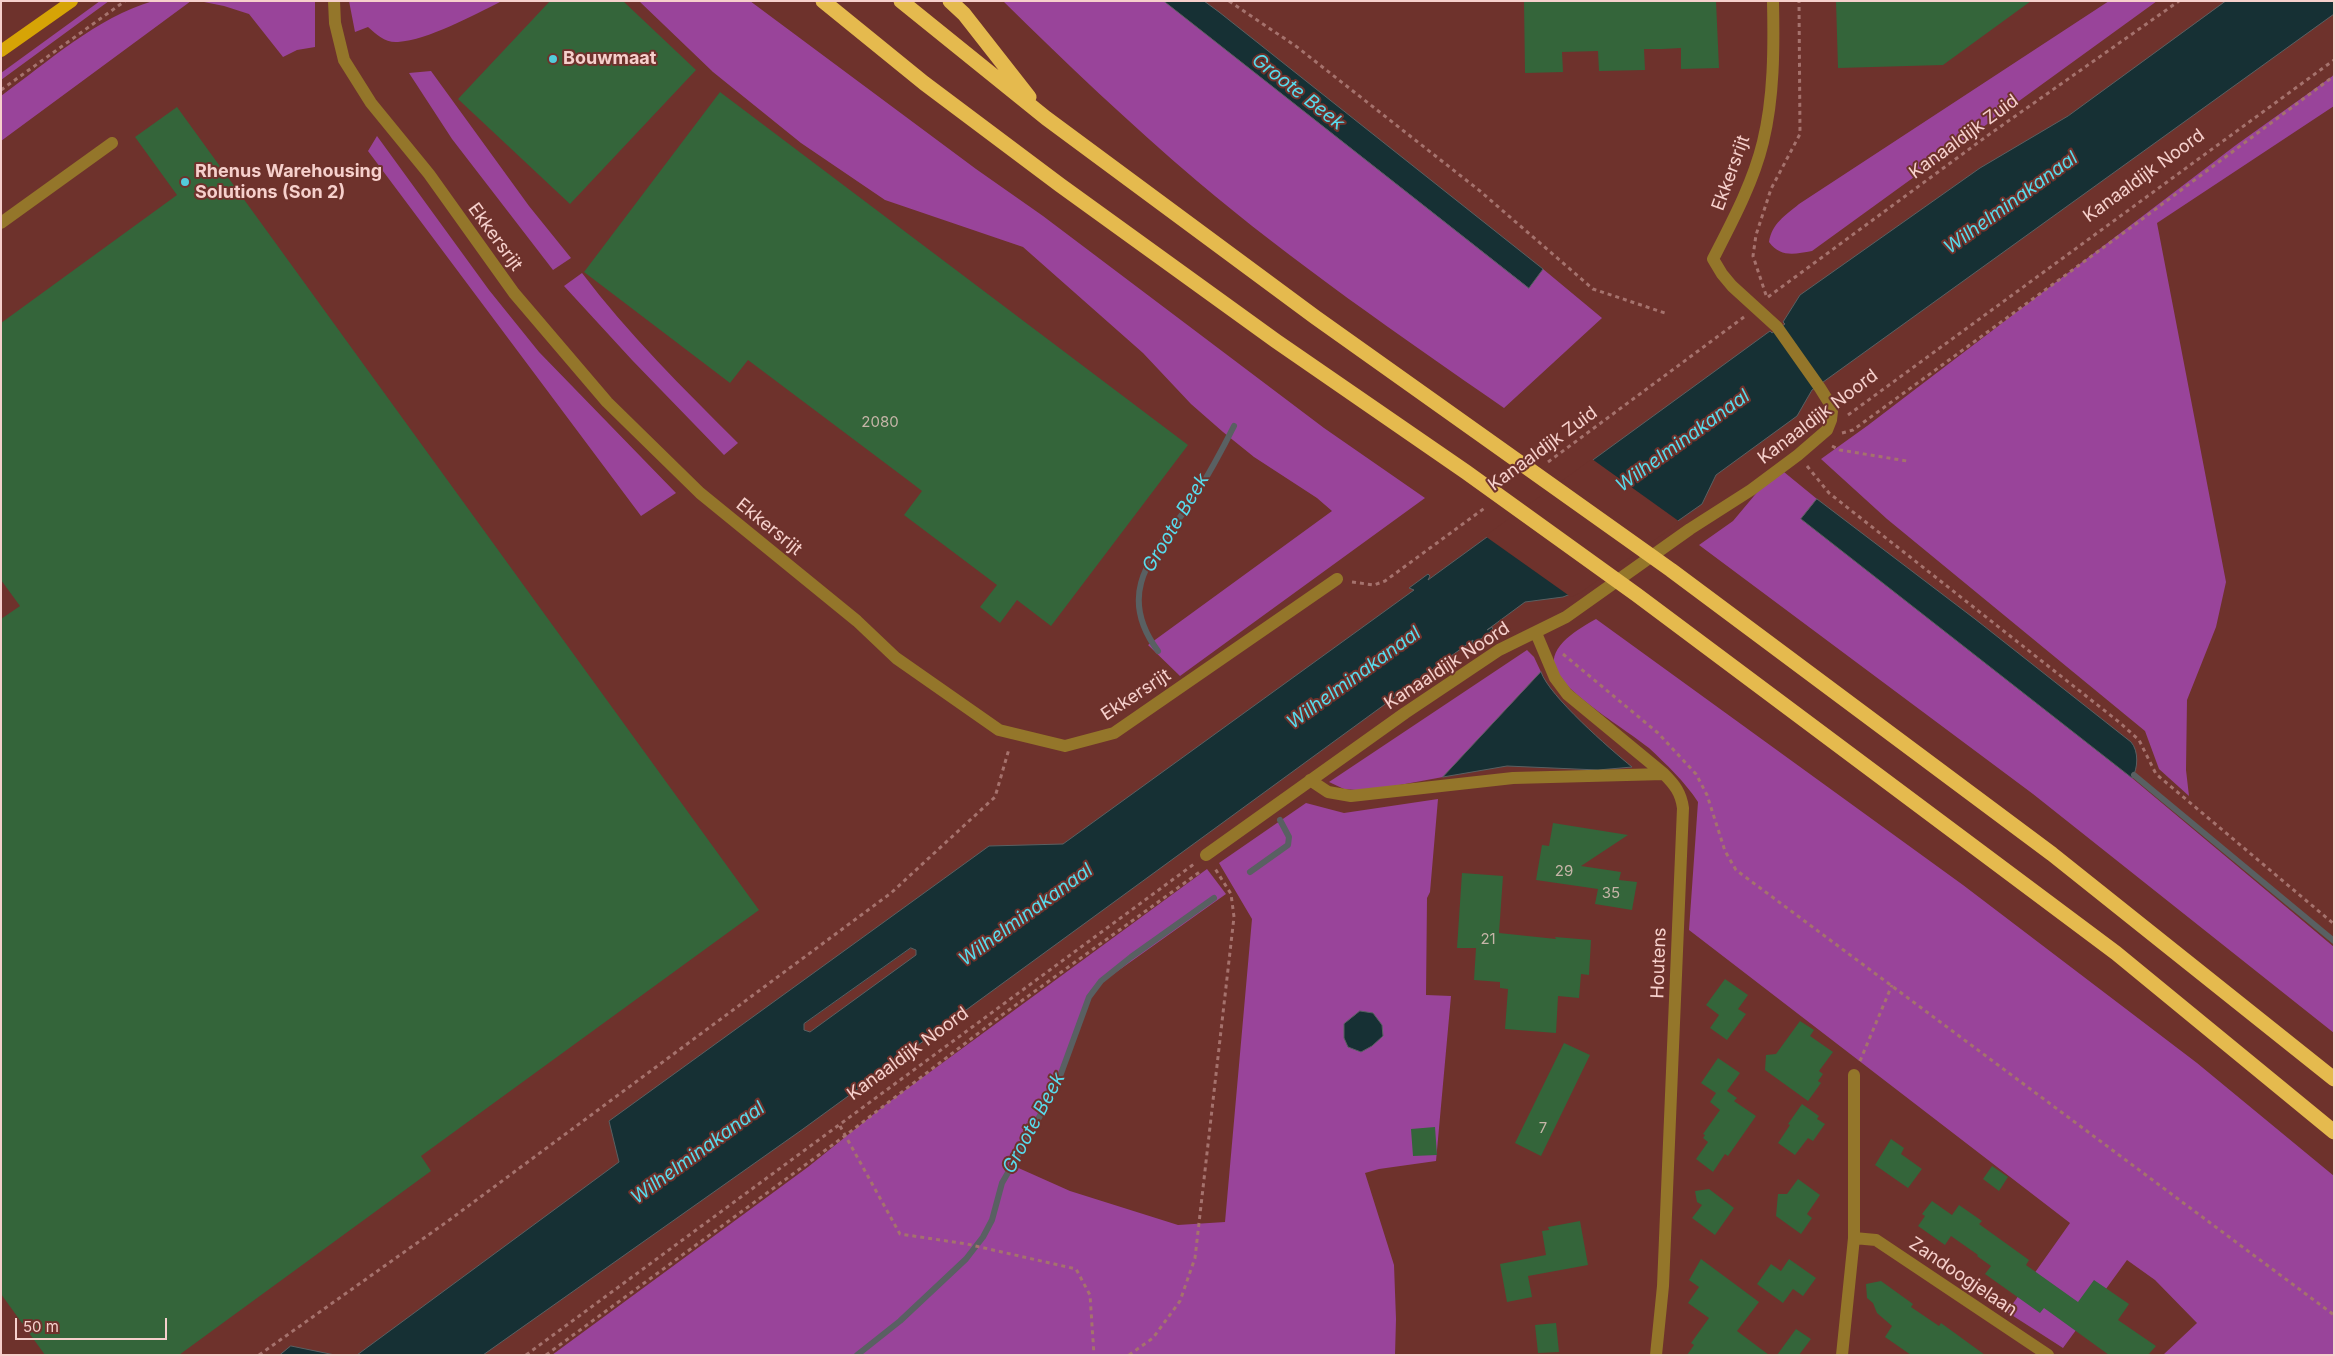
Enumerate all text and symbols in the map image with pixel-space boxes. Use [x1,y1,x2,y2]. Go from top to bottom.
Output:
place label: Bouwmaat [563,48,656,70]
water label: Groote Beek [1247,49,1349,135]
marker: Bouwmaat [547,53,559,65]
street label: Kanaaldijk Zuid [1905,90,2023,184]
street label: Kanaaldijk Noord [2079,125,2209,227]
street label: Ekkersrijt [1707,132,1755,214]
water label: Wilhelminakanaal [1940,147,2082,259]
place label: Rhenus Warehousing Solutions (Son 2) [195,161,382,203]
marker: Rhenus Warehousing Solutions (Son 2) [179,176,191,188]
street label: Ekkersrijt [463,199,527,275]
street label: Kanaaldijk Noord [1754,365,1882,469]
water label: Wilhelminakanaal [1612,385,1754,497]
street label: Kanaaldijk Zuid [1484,402,1602,496]
house number: 2080 [861,413,899,431]
water label: Groote Beek [1138,470,1214,576]
street label: Ekkersrijt [732,494,806,560]
street label: Kanaaldijk Noord [1380,618,1514,714]
water label: Wilhelminakanaal [1283,622,1425,734]
street label: Ekkersrijt [1097,665,1175,725]
water label: Wilhelminakanaal [955,859,1097,971]
house number: 29 [1555,862,1573,880]
house number: 35 [1602,884,1620,902]
street label: Houtens [1647,927,1671,999]
house number: 21 [1480,930,1496,948]
street label: Kanaaldijk Noord [843,1003,973,1105]
water label: Groote Beek [998,1069,1070,1177]
water label: Wilhelminakanaal [627,1097,769,1209]
house number: 7 [1539,1119,1547,1137]
street label: Zandoogjelaan [1905,1233,2021,1321]
scale bar [18,1308,170,1340]
text: 50 m [23,1317,59,1336]

